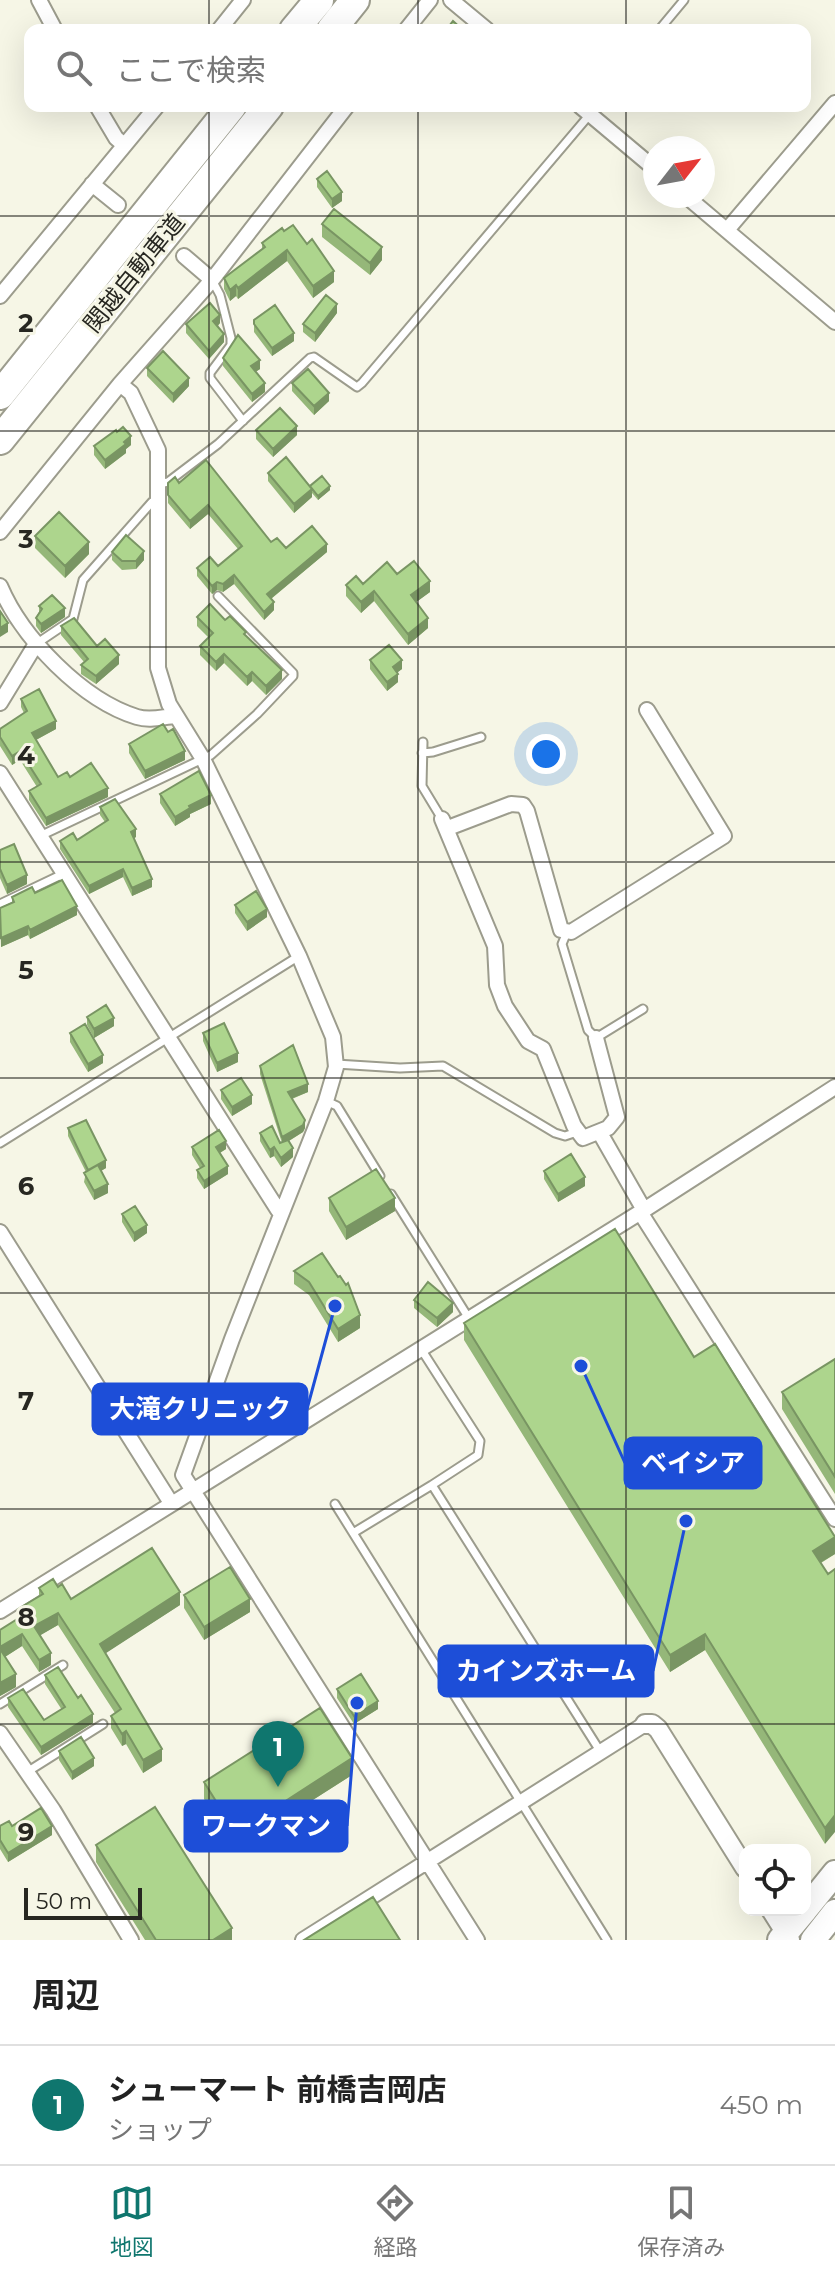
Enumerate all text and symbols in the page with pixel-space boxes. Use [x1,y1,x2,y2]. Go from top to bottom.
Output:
search box [24,24,811,112]
icon: search [52,46,96,90]
text: ここで検索 [116,52,266,89]
north arrow [643,136,715,208]
street label: 関越自動車道 [77,208,191,338]
text: 2 [18,307,34,339]
text: 3 [17,523,34,555]
your location [526,734,566,774]
text: 4 [17,739,35,771]
text: 5 [18,954,34,986]
text: 6 [18,1170,35,1202]
callout: 大滝クリニック [93,1384,307,1434]
text: 7 [18,1385,34,1417]
text: 大滝クリニック [109,1393,291,1425]
callout: ベイシア [625,1438,761,1488]
text: ベイシア [641,1447,745,1479]
text: 8 [17,1601,35,1633]
callout: カインズホーム [439,1646,653,1696]
text: カインズホーム [456,1655,636,1687]
pin: 1 [252,1721,304,1787]
callout: ワークマン [185,1801,347,1851]
text: ワークマン [201,1810,331,1842]
text: 9 [18,1816,34,1848]
map controls [739,1844,811,1916]
button: locate [739,1844,811,1916]
scale bar [24,1884,142,1920]
text: 50 m [36,1888,92,1915]
text: 周辺 [32,1974,100,2016]
text: シューマート 前橋吉岡店 [108,2071,447,2108]
text: 1 [53,2089,63,2121]
text: 450 m [720,2089,803,2121]
text: ショップ [108,2114,212,2146]
tab: 地図 [110,2181,154,2261]
tab: 経路 [373,2181,417,2261]
tab: 保存済み [637,2181,725,2261]

